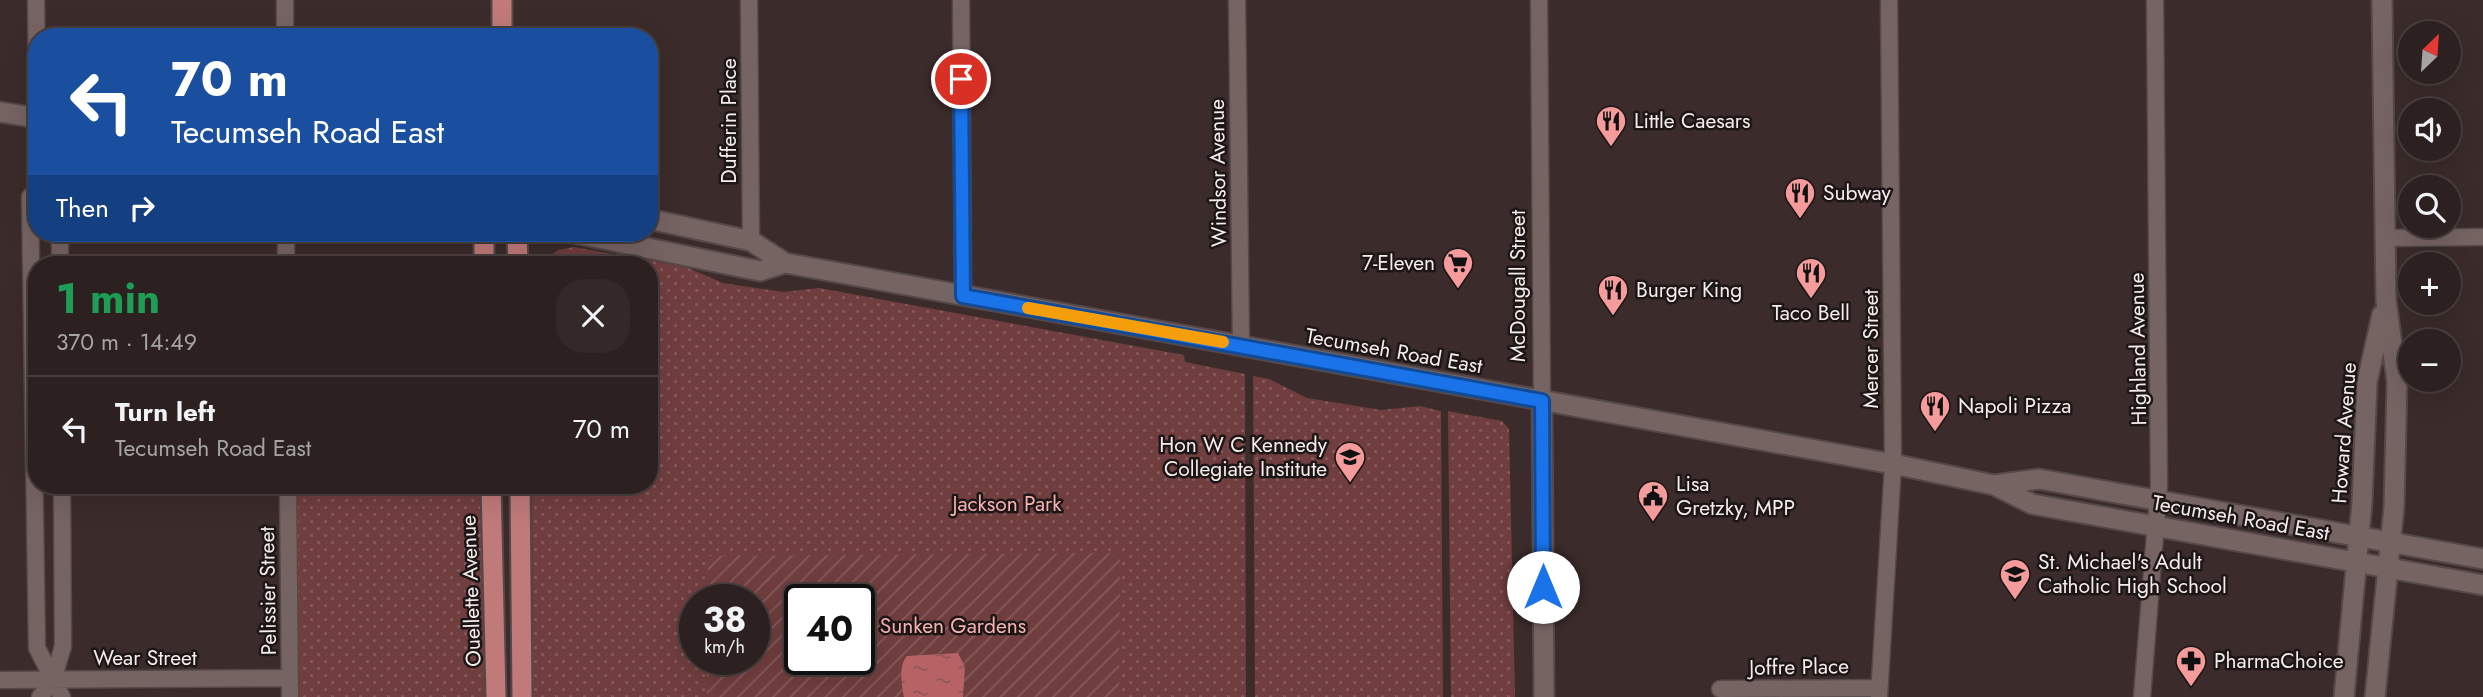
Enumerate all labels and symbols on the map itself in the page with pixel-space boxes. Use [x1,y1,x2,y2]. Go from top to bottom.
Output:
north arrow [2398,21,2460,84]
pin [931,49,991,109]
street label: Dufferin Place [714,58,744,184]
street label: Windsor Avenue [1202,99,1234,247]
restaurant icon: Little Caesars [1594,104,1628,148]
place label: Little Caesars [1634,106,1750,136]
restaurant icon: Subway [1783,176,1817,220]
place label: Subway [1823,178,1891,208]
street label: McDougall Street [1503,210,1533,362]
supermarket icon: 7-Eleven [1441,246,1475,290]
place label: 7-Eleven [1362,248,1435,278]
restaurant icon: Taco Bell [1794,256,1828,300]
street label: Highland Avenue [2122,272,2154,426]
restaurant icon: Burger King [1596,273,1630,317]
place label: Burger King [1636,275,1742,305]
street label: Mercer Street [1856,289,1886,409]
place label: Taco Bell [1772,298,1850,328]
street label: Tecumseh Road East [1303,321,1485,381]
street label: Howard Avenue [2324,361,2364,505]
restaurant icon: Napoli Pizza [1918,389,1952,433]
place label: Napoli Pizza [1958,391,2071,421]
place label: Hon W C Kennedy Collegiate Institute [1159,430,1328,484]
school or university icon: Hon W C Kennedy Collegiate Institute [1333,440,1367,484]
place label: Lisa Gretzky, MPP [1676,469,1795,523]
public building icon: Lisa Gretzky, MPP [1636,479,1670,523]
street label: Tecumseh Road East [2150,488,2332,548]
park label: Jackson Park [949,489,1062,519]
street label: Ouellette Avenue [453,515,489,667]
street label: Pelissier Street [252,526,284,656]
place label: St. Michael's Adult Catholic High School [2038,547,2227,601]
position arrow [1506,550,1580,624]
school or university icon: St. Michael's Adult Catholic High School [1998,557,2032,601]
speed limit sign: 40 [784,584,875,675]
park label: Sunken Gardens [880,611,1026,641]
street label: Wear Street [93,643,197,673]
pharmacy icon: PharmaChoice [2174,644,2208,688]
place label: PharmaChoice [2214,646,2344,676]
street label: Joffre Place [1746,651,1849,683]

